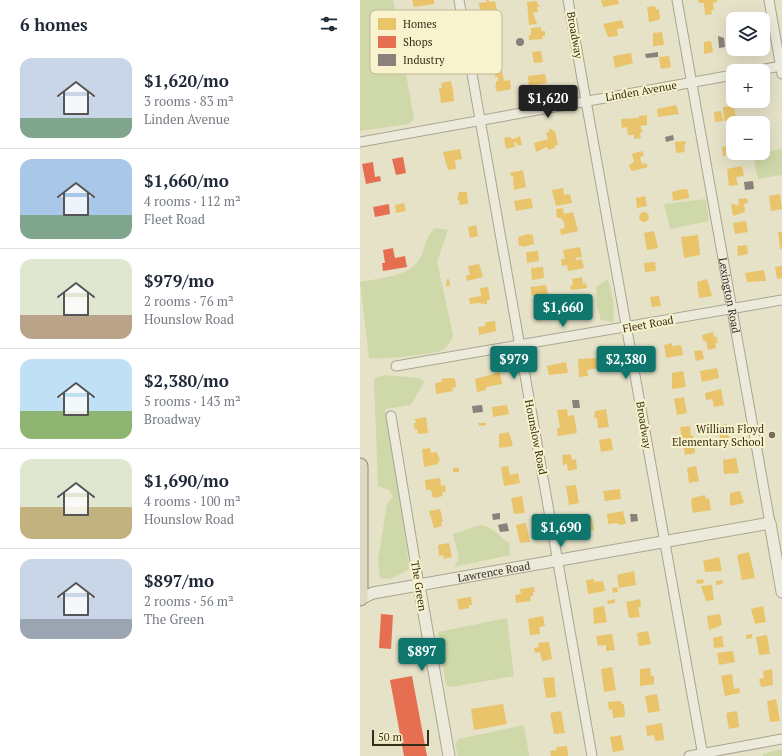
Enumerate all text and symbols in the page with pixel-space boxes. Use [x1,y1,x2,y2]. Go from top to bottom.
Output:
legend [370,10,502,74]
street label: Broadway [564,10,586,60]
map controls [726,12,770,160]
button: layers [726,12,770,56]
text: 6 homes [20,13,88,36]
icon: filters [318,13,340,35]
text: Homes [403,17,437,31]
text: Shops [403,35,433,49]
text: Industry [403,53,445,67]
button: + [726,64,770,108]
text: $1,620/mo [144,69,229,92]
icon: home [52,74,100,122]
street label: Linden Avenue [604,78,678,104]
pin: $1,620 [515,85,581,119]
text: $1,620 [528,89,568,107]
text: 3 rooms · 83 m² [144,92,234,110]
text: Linden Avenue [144,110,230,128]
button: − [726,116,770,160]
text: $1,660/mo [144,169,229,192]
icon: home [52,175,100,223]
text: 4 rooms · 112 m² [144,192,241,210]
text: Fleet Road [144,210,205,228]
street label: Lexington Road [716,256,743,334]
text: $979/mo [144,269,214,292]
icon: home [52,275,100,323]
text: 2 rooms · 76 m² [144,292,234,310]
pin: $1,660 [530,294,596,328]
text: $1,660 [543,298,583,316]
text: Hounslow Road [144,310,234,328]
street label: Fleet Road [621,313,675,335]
pin: $979 [490,346,538,380]
pin: $2,380 [593,346,659,380]
text: $979 [499,350,529,368]
text: $2,380 [606,350,646,368]
text: $2,380/mo [144,369,229,392]
icon: home [52,375,100,423]
text: 5 rooms · 143 m² [144,392,241,410]
street label: Hounslow Road [522,398,550,476]
street label: Broadway [633,400,655,450]
text: Broadway [144,410,201,428]
place label: William Floyd Elementary School [672,422,764,449]
marker: William Floyd Elementary School [767,430,777,440]
text: $1,690/mo [144,469,229,492]
icon: home [52,475,100,523]
text: 4 rooms · 100 m² [144,492,241,510]
text: Hounslow Road [144,510,234,528]
pin: $1,690 [528,514,594,548]
text: $1,690 [541,518,581,536]
street label: Lawrence Road [456,558,531,585]
street label: The Green [408,560,430,613]
text: $897/mo [144,569,214,592]
icon: home [52,575,100,623]
text: 2 rooms · 56 m² [144,592,234,610]
text: The Green [144,610,204,628]
pin: $897 [398,638,446,672]
text: $897 [407,642,437,660]
scale bar [372,728,429,747]
text: 50 m [378,730,402,744]

